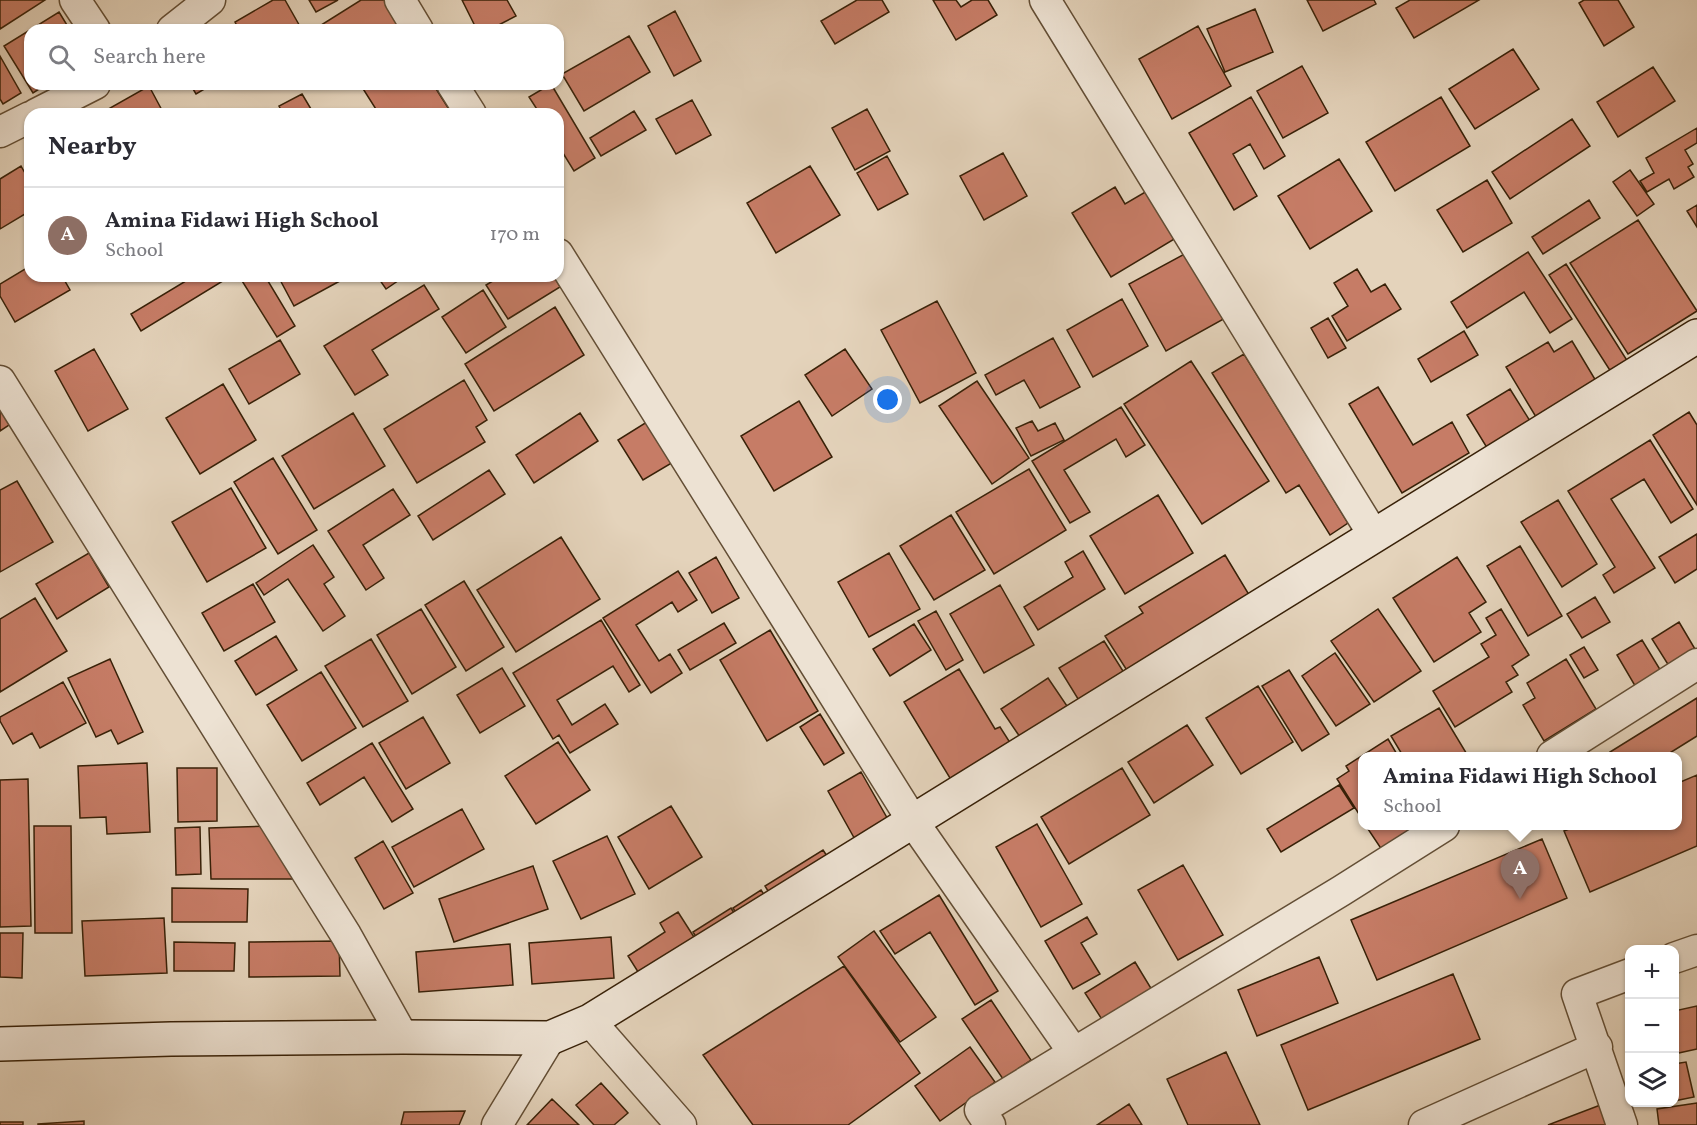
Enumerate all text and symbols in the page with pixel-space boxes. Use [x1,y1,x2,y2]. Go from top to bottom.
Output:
search box [24,24,564,90]
icon: search [45,41,78,74]
text: Search here [93,42,206,73]
text: Nearby [48,129,137,165]
text: Amina Fidawi High School [105,206,379,237]
text: A [60,221,75,249]
text: 170 m [490,221,540,249]
text: School [105,237,163,265]
your location [873,385,902,414]
popup [1358,752,1682,830]
text: Amina Fidawi High School [1383,762,1657,793]
text: School [1383,793,1442,821]
pin: A [1500,850,1540,899]
map controls [1625,945,1679,1107]
button: + [1625,945,1679,999]
button: − [1625,999,1679,1053]
button: layers [1625,1053,1679,1107]

